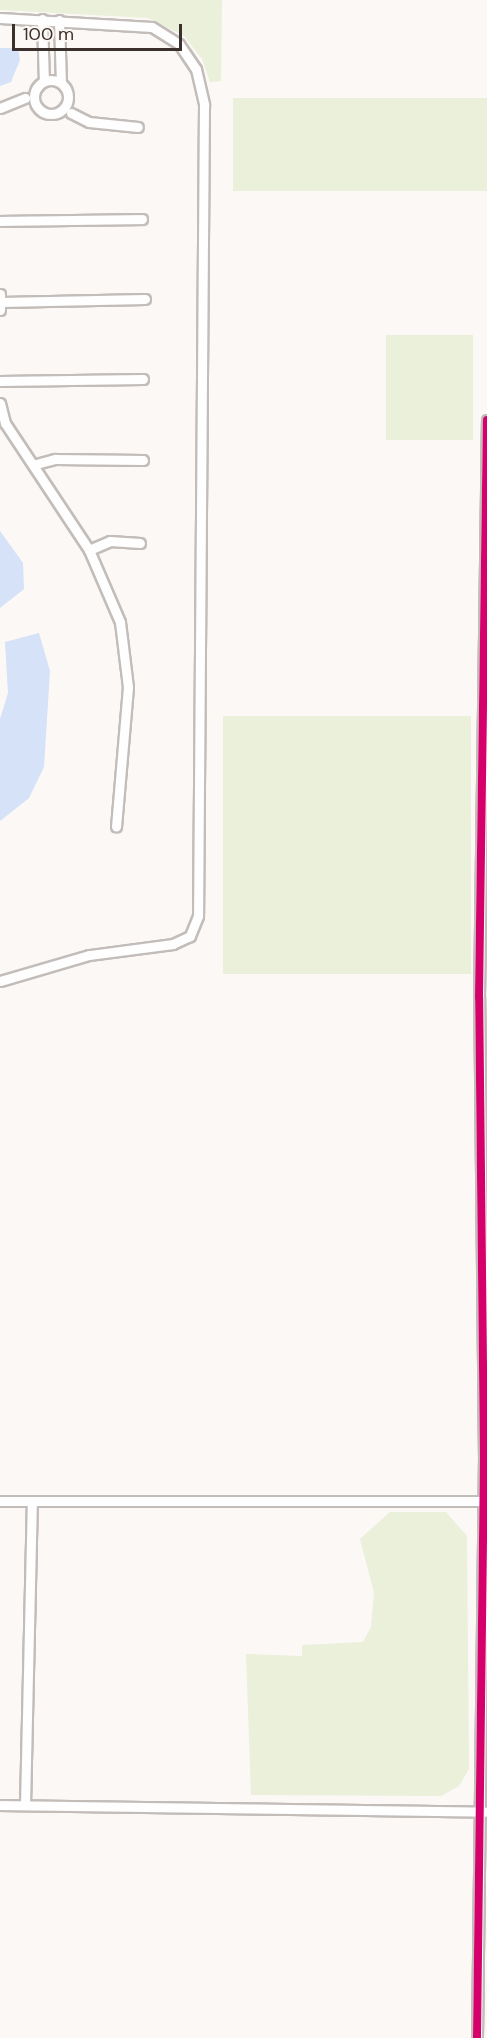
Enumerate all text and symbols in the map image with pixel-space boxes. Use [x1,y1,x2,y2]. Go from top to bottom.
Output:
scale bar [15,12,184,50]
text: 100 m [23,22,74,46]

